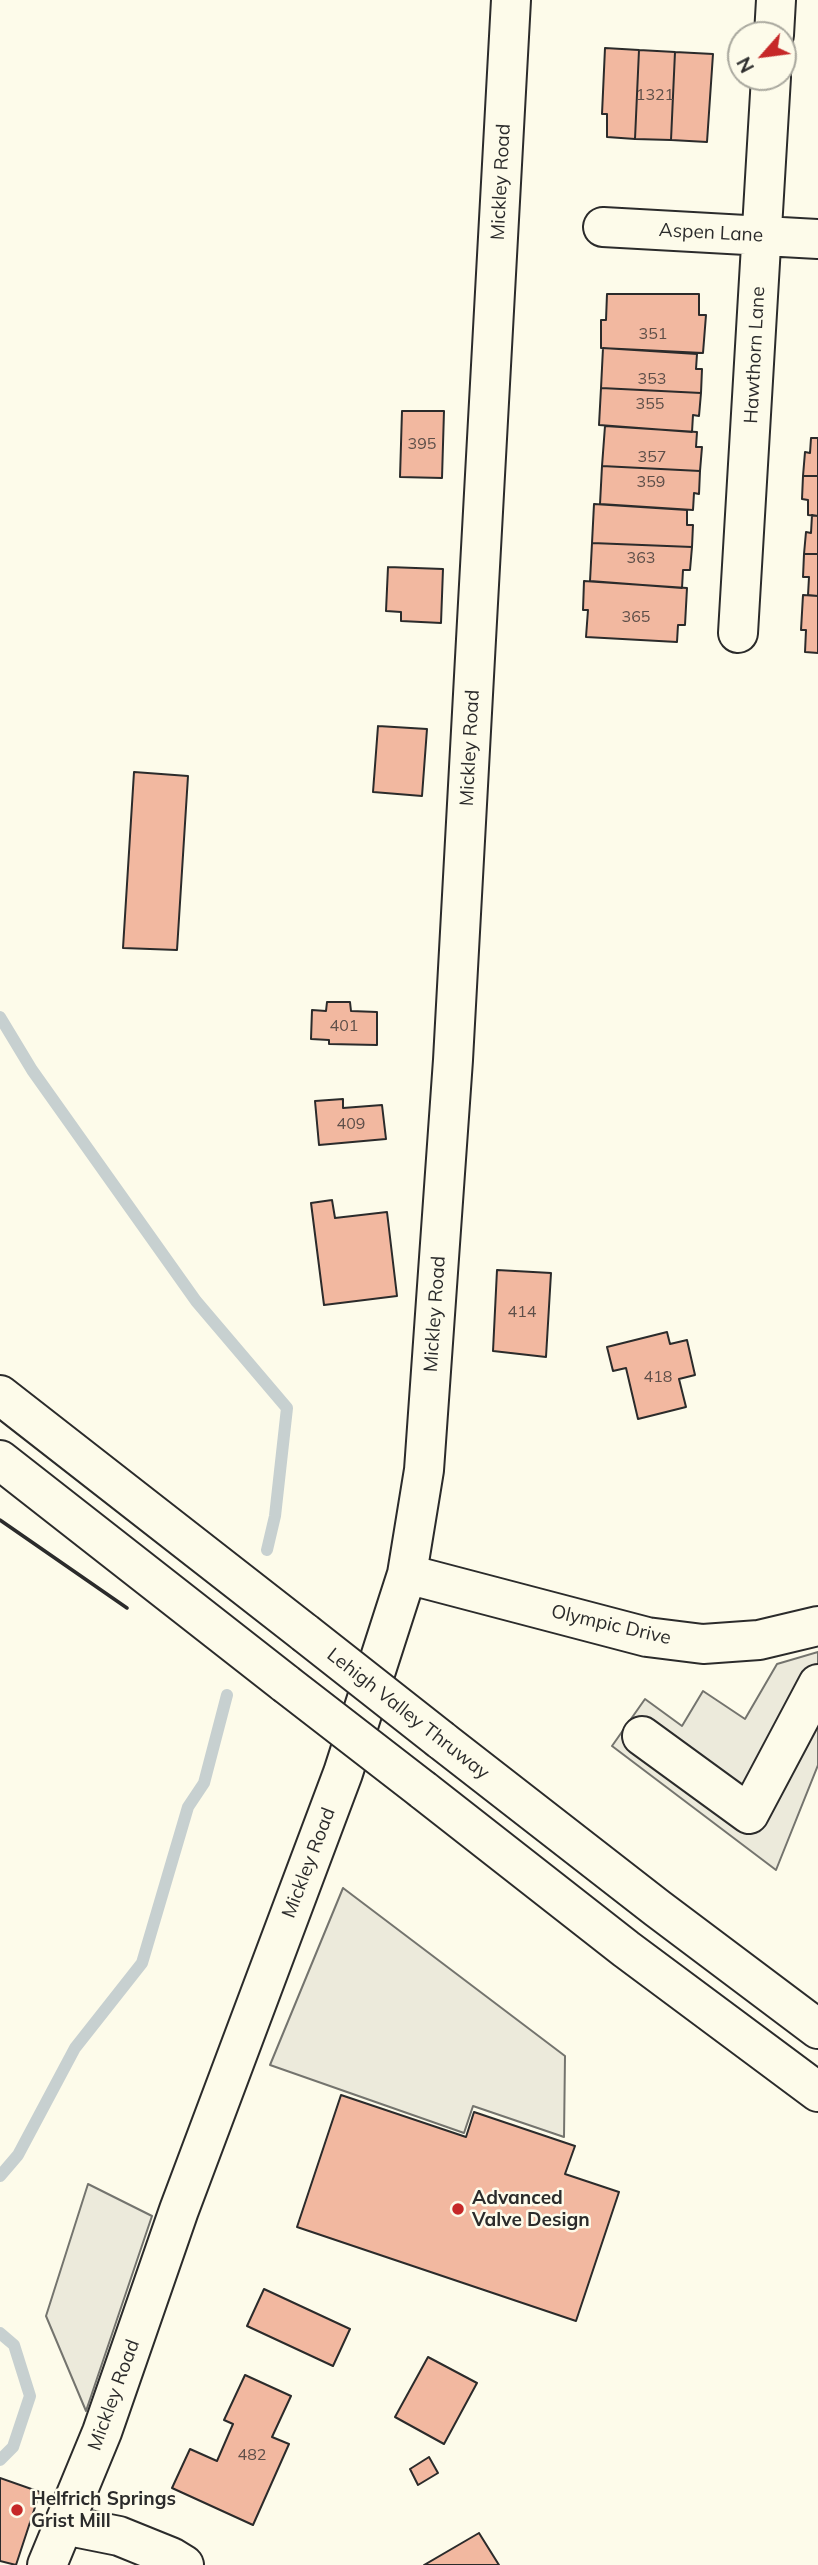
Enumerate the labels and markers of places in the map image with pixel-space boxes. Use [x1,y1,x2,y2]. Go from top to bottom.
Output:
place label: Advanced Valve Design [472,2187,590,2231]
marker: Advanced Valve Design [450,2201,466,2217]
place label: Helfrich Springs Grist Mill [31,2488,176,2532]
marker: Helfrich Springs Grist Mill [9,2502,25,2518]

